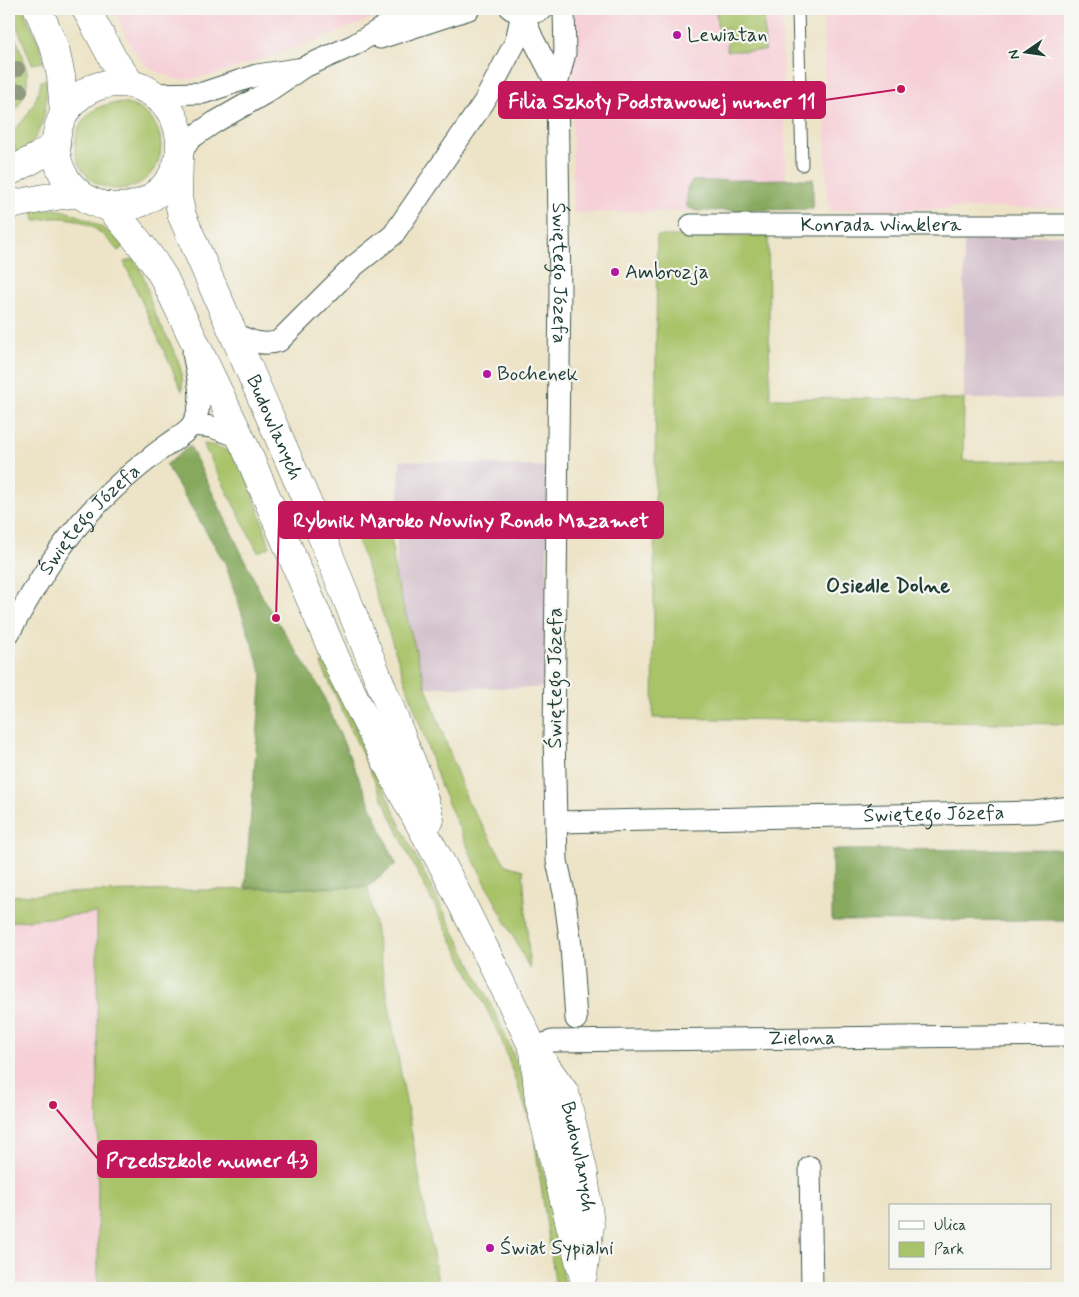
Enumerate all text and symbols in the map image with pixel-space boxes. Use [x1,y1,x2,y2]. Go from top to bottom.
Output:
place label: Lewiatan [687,22,767,49]
north arrow [1002,28,1052,78]
marker: Lewiatan [671,29,683,41]
text: N [1004,48,1024,61]
callout: Filia Szkoły Podstawowej numer 11 [499,82,825,118]
text: Filia Szkoły Podstawowej numer 11 [508,88,816,116]
street label: Świętego Józefa [544,202,574,344]
street label: Konrada Winklera [800,212,963,239]
place label: Ambrozja [625,259,709,286]
marker: Ambrozja [609,266,621,278]
place label: Bochenek [497,361,578,388]
marker: Bochenek [481,368,493,380]
street label: Budowlanych [240,370,309,484]
street label: Świętego Józefa [33,458,146,580]
callout: Rybnik Maroko Nowiny Rondo Mazamet [279,502,663,538]
text: Rybnik Maroko Nowiny Rondo Mazamet [293,507,649,535]
district label: Osiedle Dolne [826,572,950,600]
street label: Świętego Józefa [542,607,571,749]
street label: Świętego Józefa [863,799,1005,830]
street label: Zielona [768,1024,836,1052]
street label: Budowlanych [554,1099,602,1213]
callout: Przedszkole numer 43 [98,1141,316,1177]
text: Przedszkole numer 43 [106,1147,308,1175]
legend [889,1204,1052,1270]
text: Ulica [934,1216,967,1236]
place label: Świat Sypialni [500,1235,614,1262]
text: Park [934,1240,964,1260]
marker: Świat Sypialni [484,1242,496,1254]

